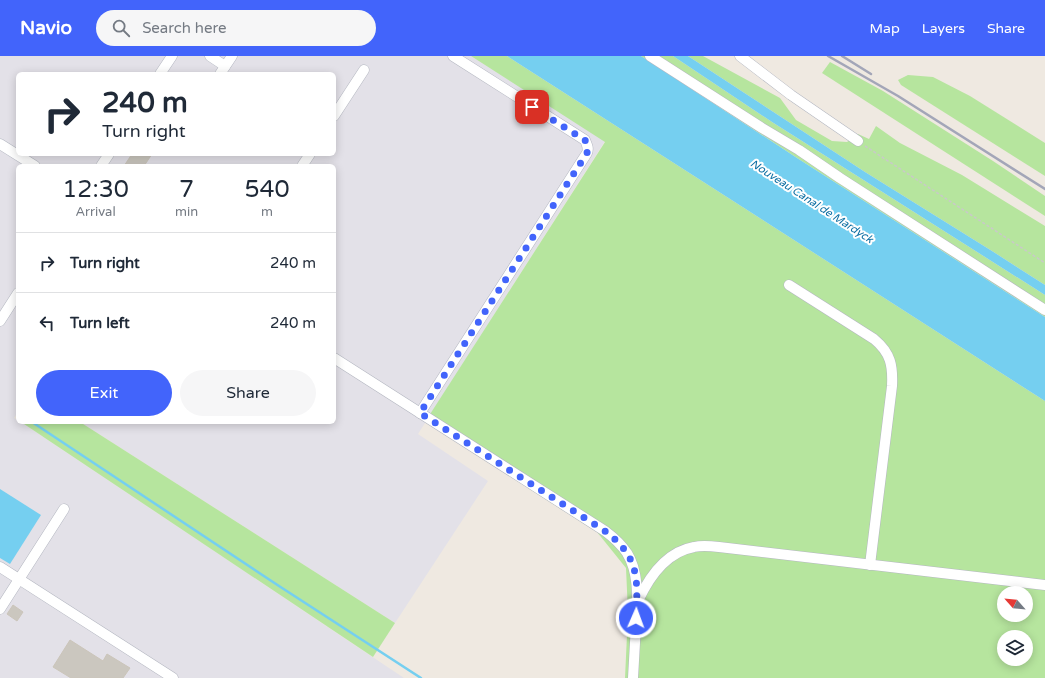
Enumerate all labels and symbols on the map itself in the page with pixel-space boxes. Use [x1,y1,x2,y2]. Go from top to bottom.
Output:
pin [515,90,549,124]
water label: Nouveau Canal de Mardyck [748,157,876,247]
north arrow [997,586,1033,622]
position arrow [615,597,657,639]

